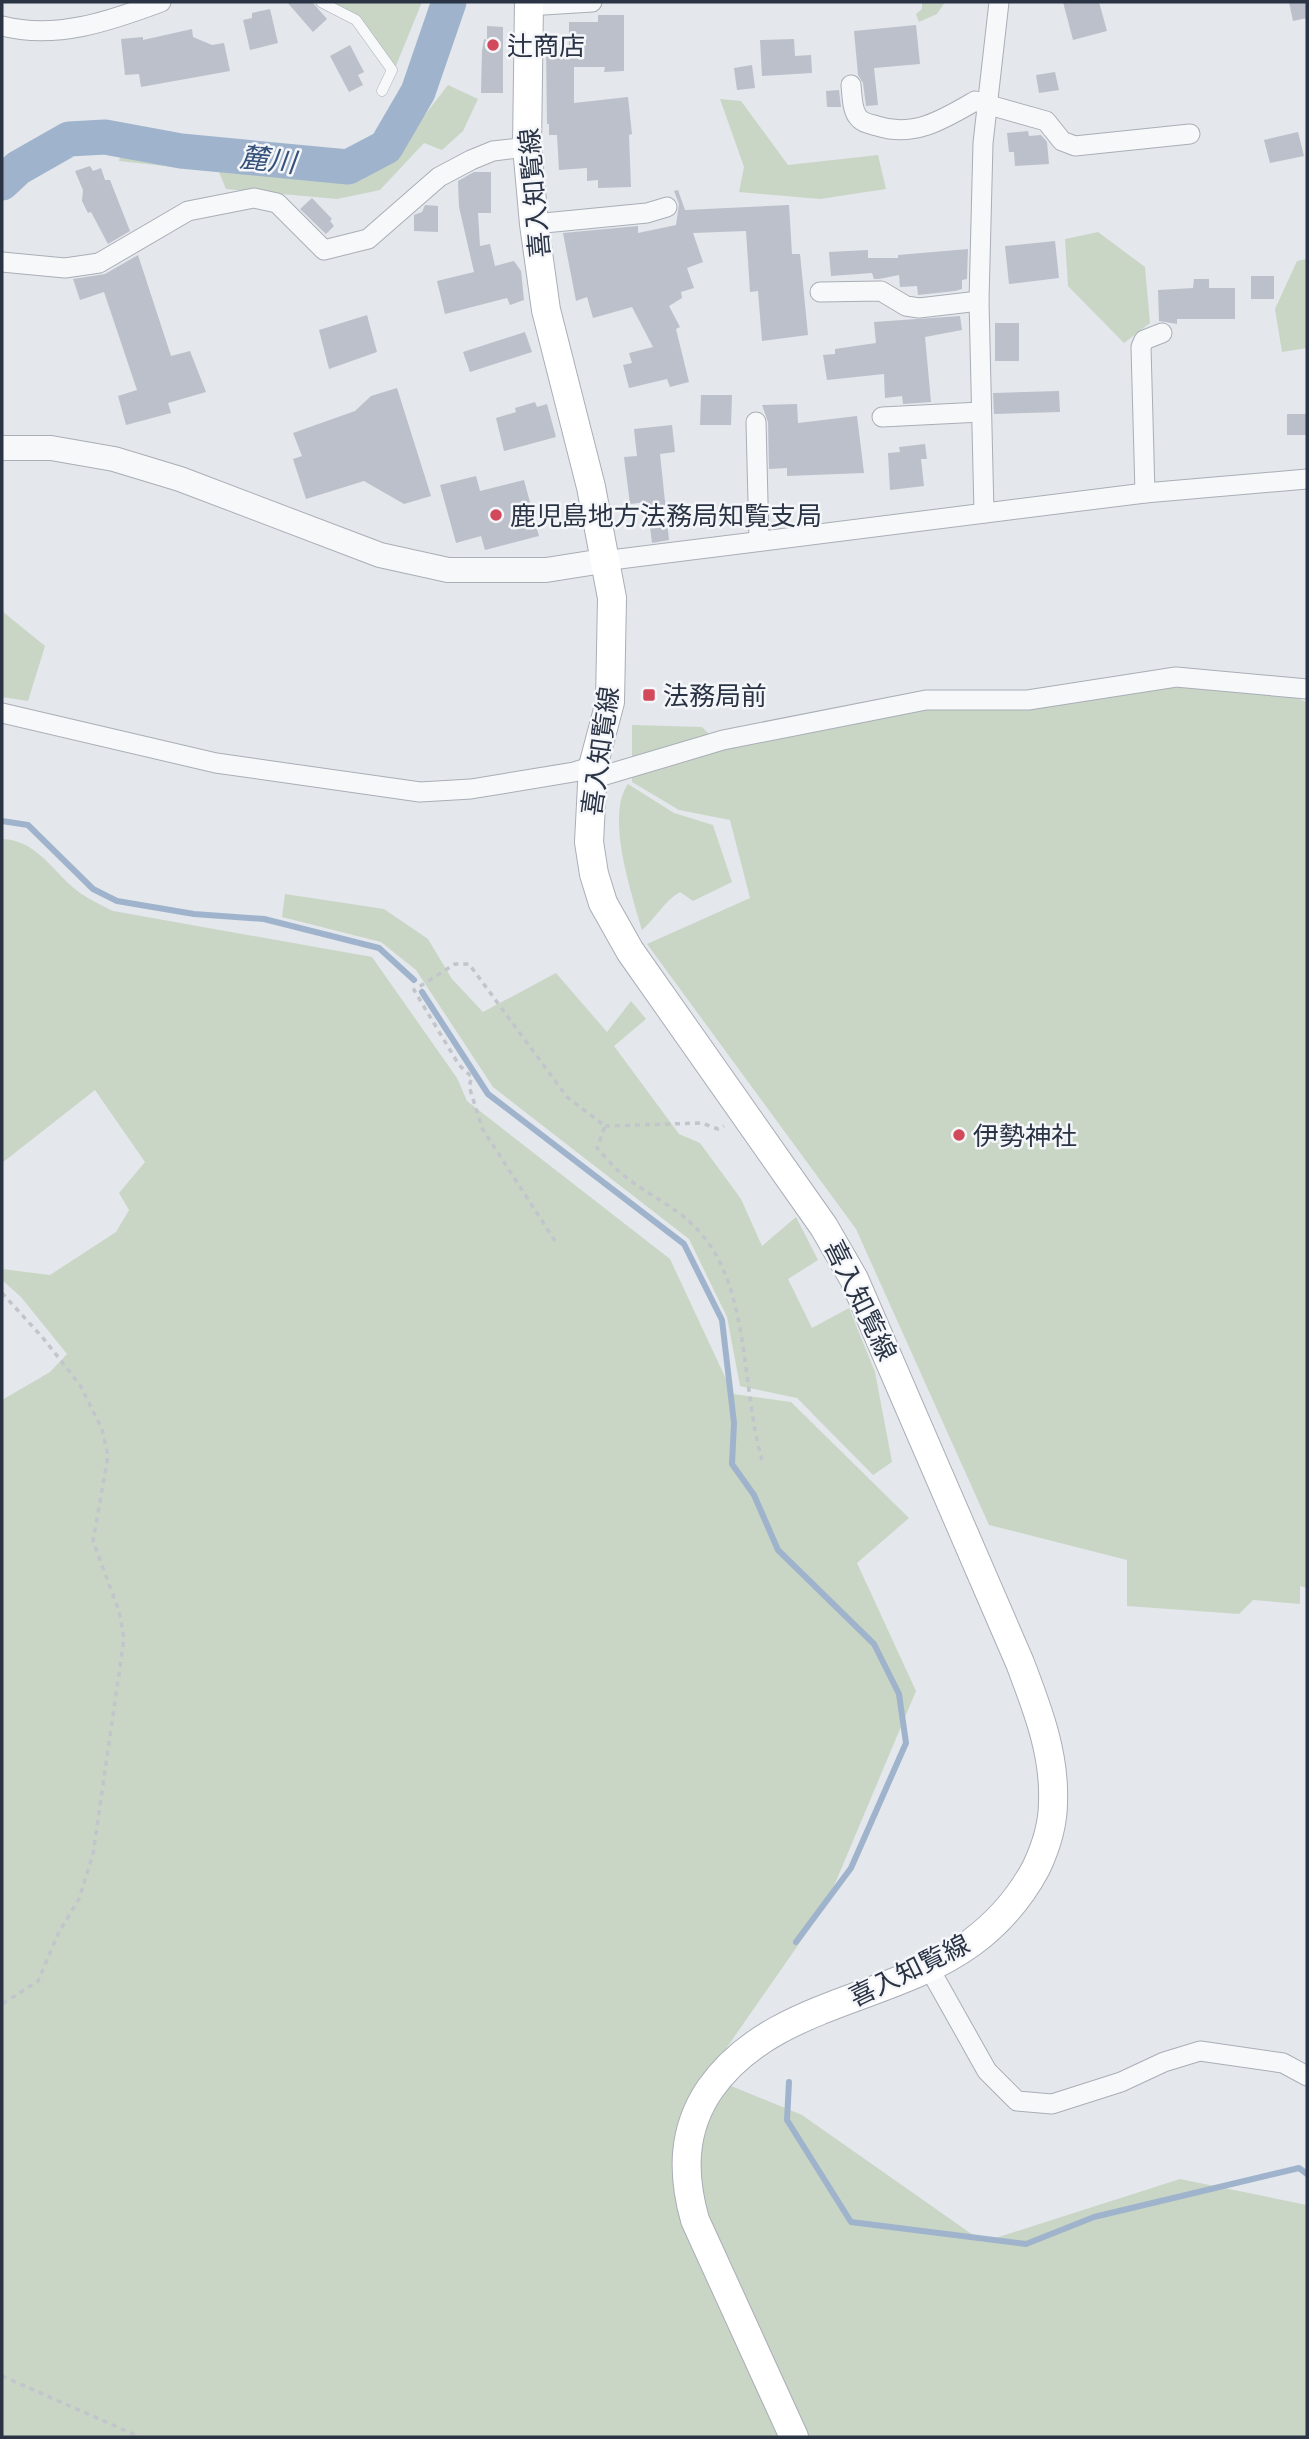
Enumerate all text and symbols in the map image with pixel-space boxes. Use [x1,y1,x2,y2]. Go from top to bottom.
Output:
place label: 辻商店 [507,26,585,65]
marker: 辻商店 [485,37,501,53]
street label: 喜入知覧線 [509,127,559,259]
water label: 麓川 [238,135,301,184]
place label: 鹿児島地方法務局知覧支局 [510,496,822,535]
marker: 鹿児島地方法務局知覧支局 [488,507,504,523]
place label: 法務局前 [663,676,767,715]
street label: 喜入知覧線 [572,684,628,818]
marker: 法務局前 [641,687,657,703]
place label: 伊勢神社 [973,1116,1077,1155]
marker: 伊勢神社 [951,1127,967,1143]
street label: 喜入知覧線 [815,1233,907,1367]
street label: 喜入知覧線 [842,1924,976,2016]

